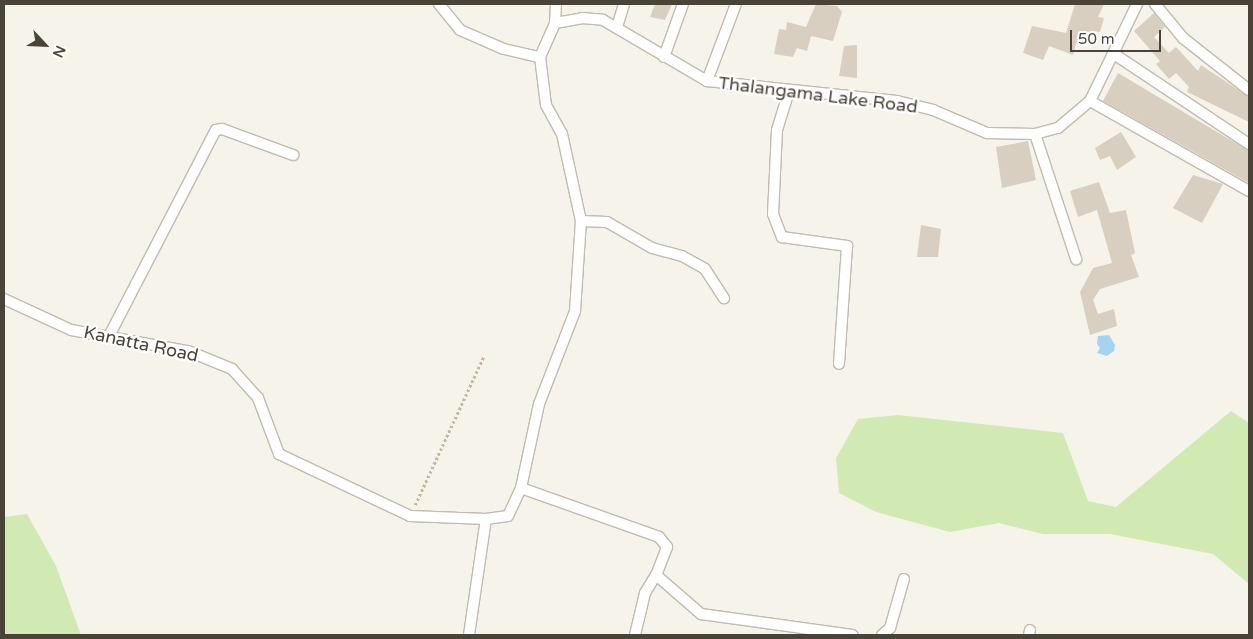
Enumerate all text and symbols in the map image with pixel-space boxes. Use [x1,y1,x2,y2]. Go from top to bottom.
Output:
north arrow [20,20,70,70]
scale bar [1073,20,1164,52]
text: 50 m [1078,30,1115,48]
text: N [49,43,69,60]
street label: Thalangama Lake Road [717,72,919,118]
street label: Kanatta Road [82,321,200,367]

